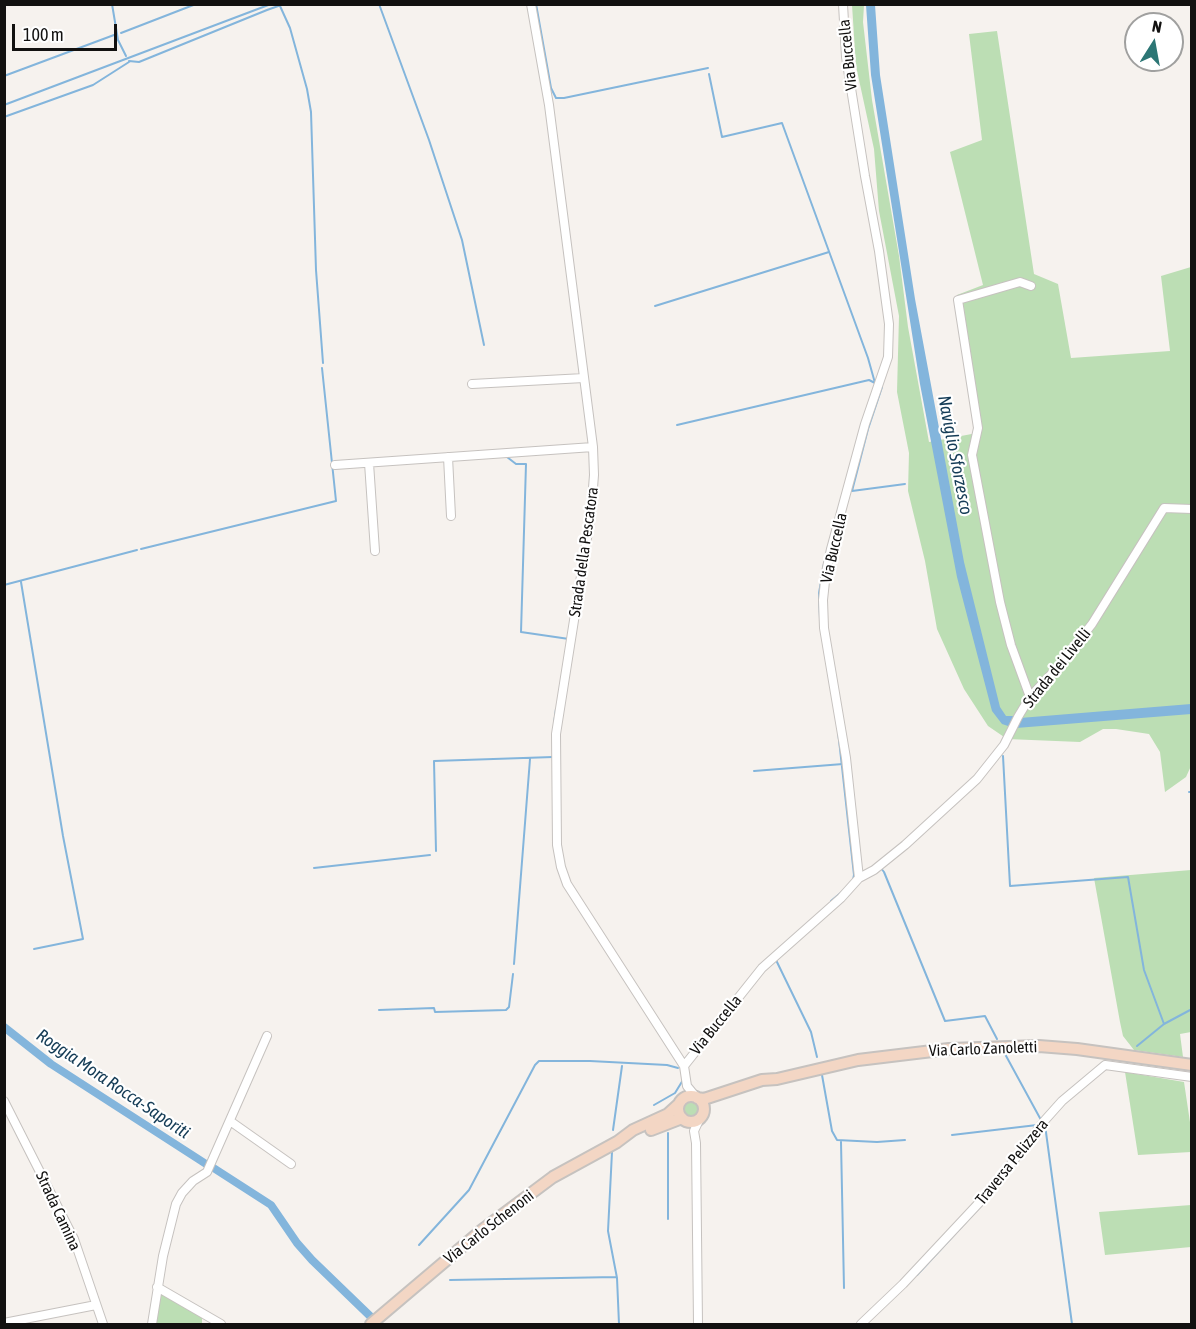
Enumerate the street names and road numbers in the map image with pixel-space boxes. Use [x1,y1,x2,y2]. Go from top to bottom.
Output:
street label: Via Buccella [835,18,861,92]
street label: Strada della Pescatora [565,486,603,618]
street label: Via Buccella [817,511,851,585]
street label: Strada dei Livelli [1019,624,1095,712]
street label: Via Buccella [686,991,746,1059]
street label: Via Carlo Zanoletti [928,1038,1038,1060]
street label: Traversa Pelizzera [972,1115,1052,1209]
street label: Strada Camina [31,1168,85,1254]
street label: Via Carlo Schenoni [440,1186,538,1268]

